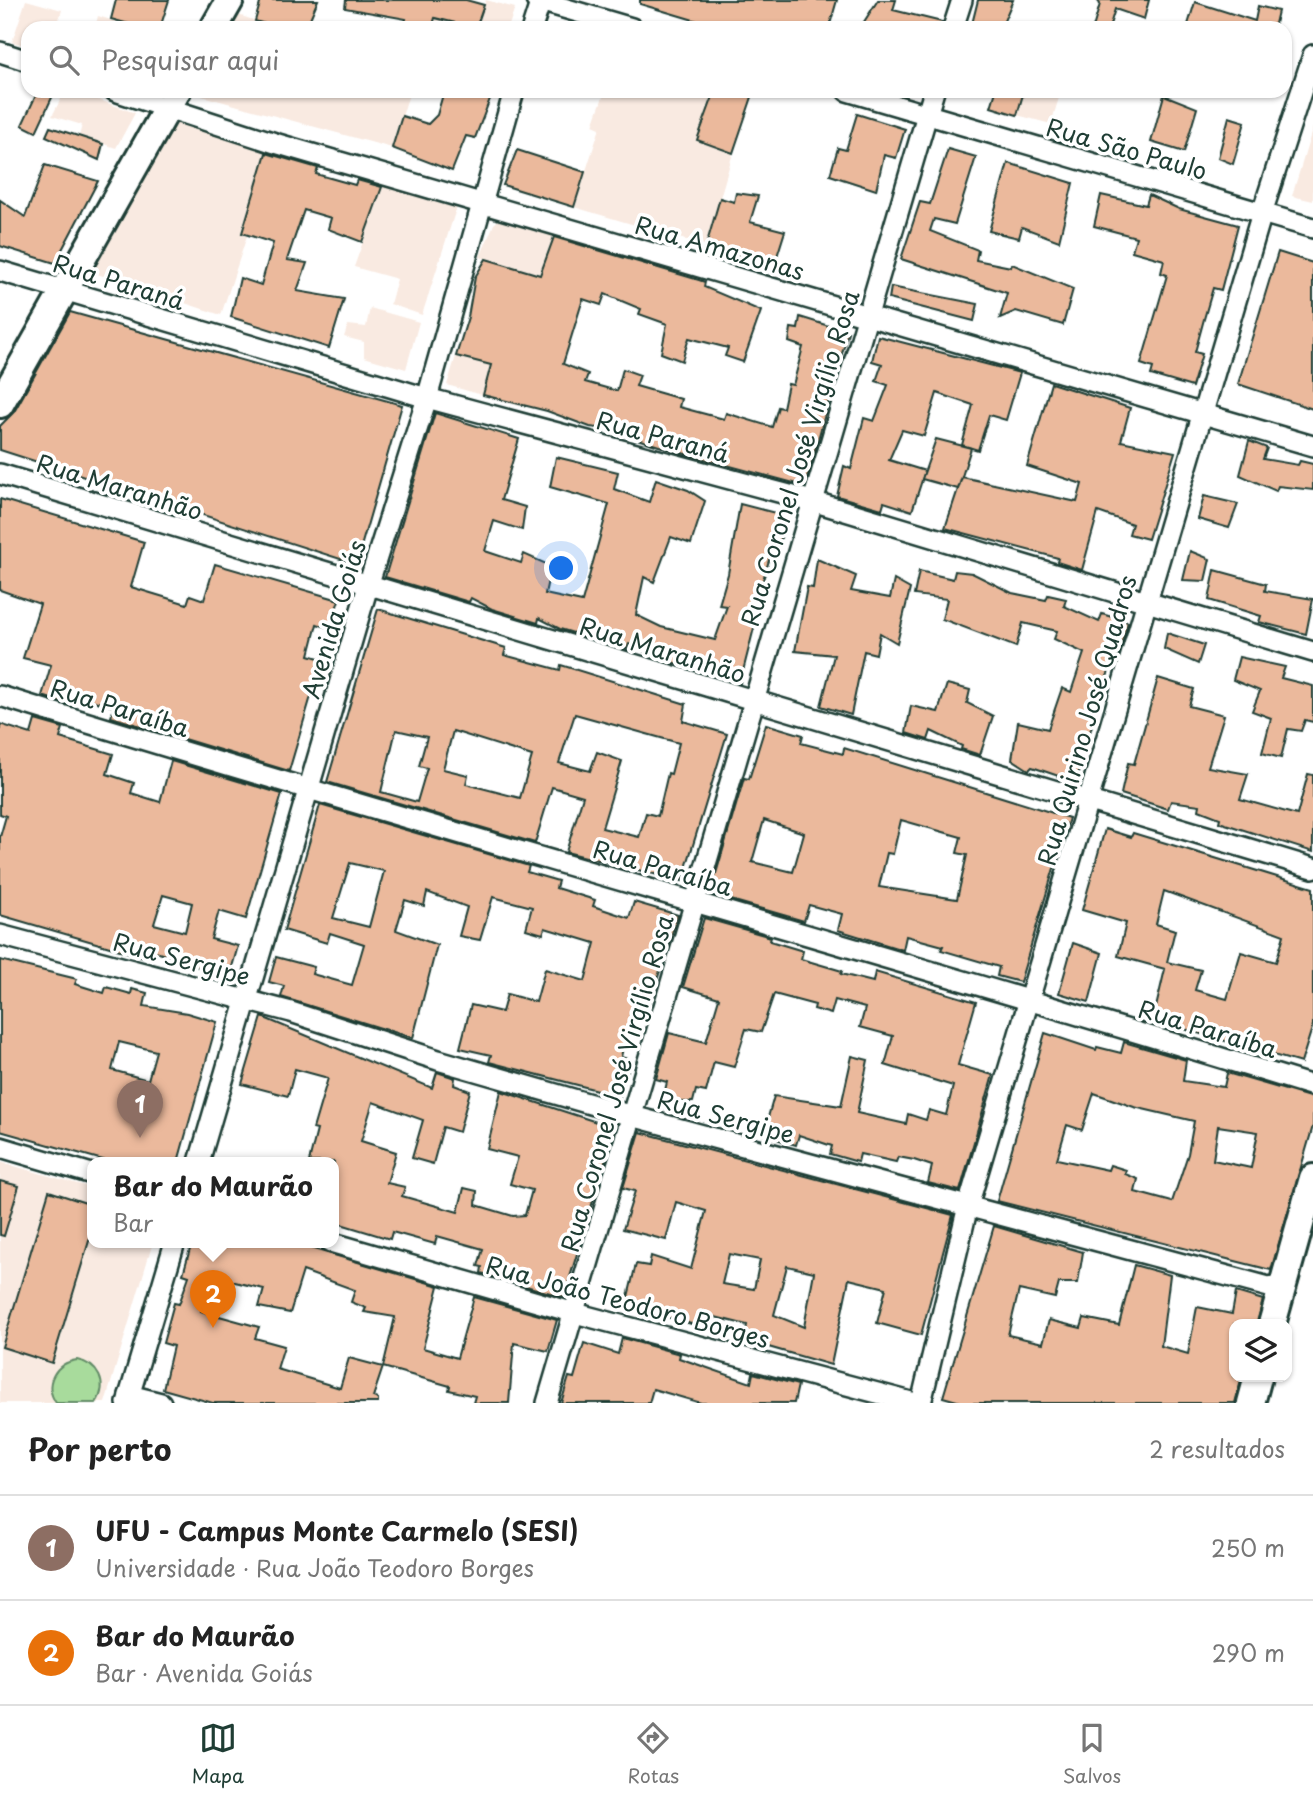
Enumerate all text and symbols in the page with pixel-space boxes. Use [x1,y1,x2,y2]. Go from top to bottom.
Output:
search box [21,21,1292,98]
text: Pesquisar aqui [101,40,279,79]
icon: search [45,41,83,79]
street label: Rua São Paulo [1042,108,1212,188]
street label: Rua Amazonas [631,206,809,288]
street label: Rua Paraná [49,244,189,318]
street label: Rua Coronel José Virgílio Rosa [731,285,867,630]
street label: Rua Paraná [593,401,733,471]
street label: Rua Maranhão [33,444,207,528]
street label: Avenida Goiás [292,535,374,703]
your location [544,551,578,585]
street label: Rua Quirino José Quadros [1027,571,1145,869]
street label: Rua Maranhão [576,607,750,691]
street label: Rua Paraíba [46,669,194,745]
street label: Rua Paraíba [589,830,737,904]
street label: Rua Coronel José Virgílio Rosa [551,909,682,1256]
street label: Rua Sergipe [109,922,255,994]
street label: Rua Paraíba [1134,990,1282,1066]
pin: 1 [117,1080,163,1138]
street label: Rua Sergipe [653,1080,799,1152]
popup [87,1157,339,1248]
text: Bar do Maurão [113,1166,313,1205]
text: Bar [113,1205,153,1240]
street label: Rua João Teodoro Borges [482,1246,774,1356]
pin: 2 [190,1270,236,1328]
map controls [1229,1319,1292,1382]
button: layers [1229,1319,1292,1382]
text: Por perto [28,1426,171,1471]
text: 2 resultados [1149,1431,1285,1466]
text: UFU - Campus Monte Carmelo (SESI) [95,1511,578,1550]
text: 1 [46,1530,57,1565]
text: 250 m [1211,1530,1285,1565]
text: Universidade · Rua João Teodoro Borges [95,1550,534,1585]
text: Bar do Maurão [95,1616,294,1655]
text: 2 [43,1635,59,1670]
text: 290 m [1212,1635,1285,1670]
text: Bar · Avenida Goiás [95,1655,313,1690]
tab: Mapa [192,1719,244,1789]
tab: Rotas [628,1719,679,1789]
tab: Salvos [1063,1719,1121,1789]

